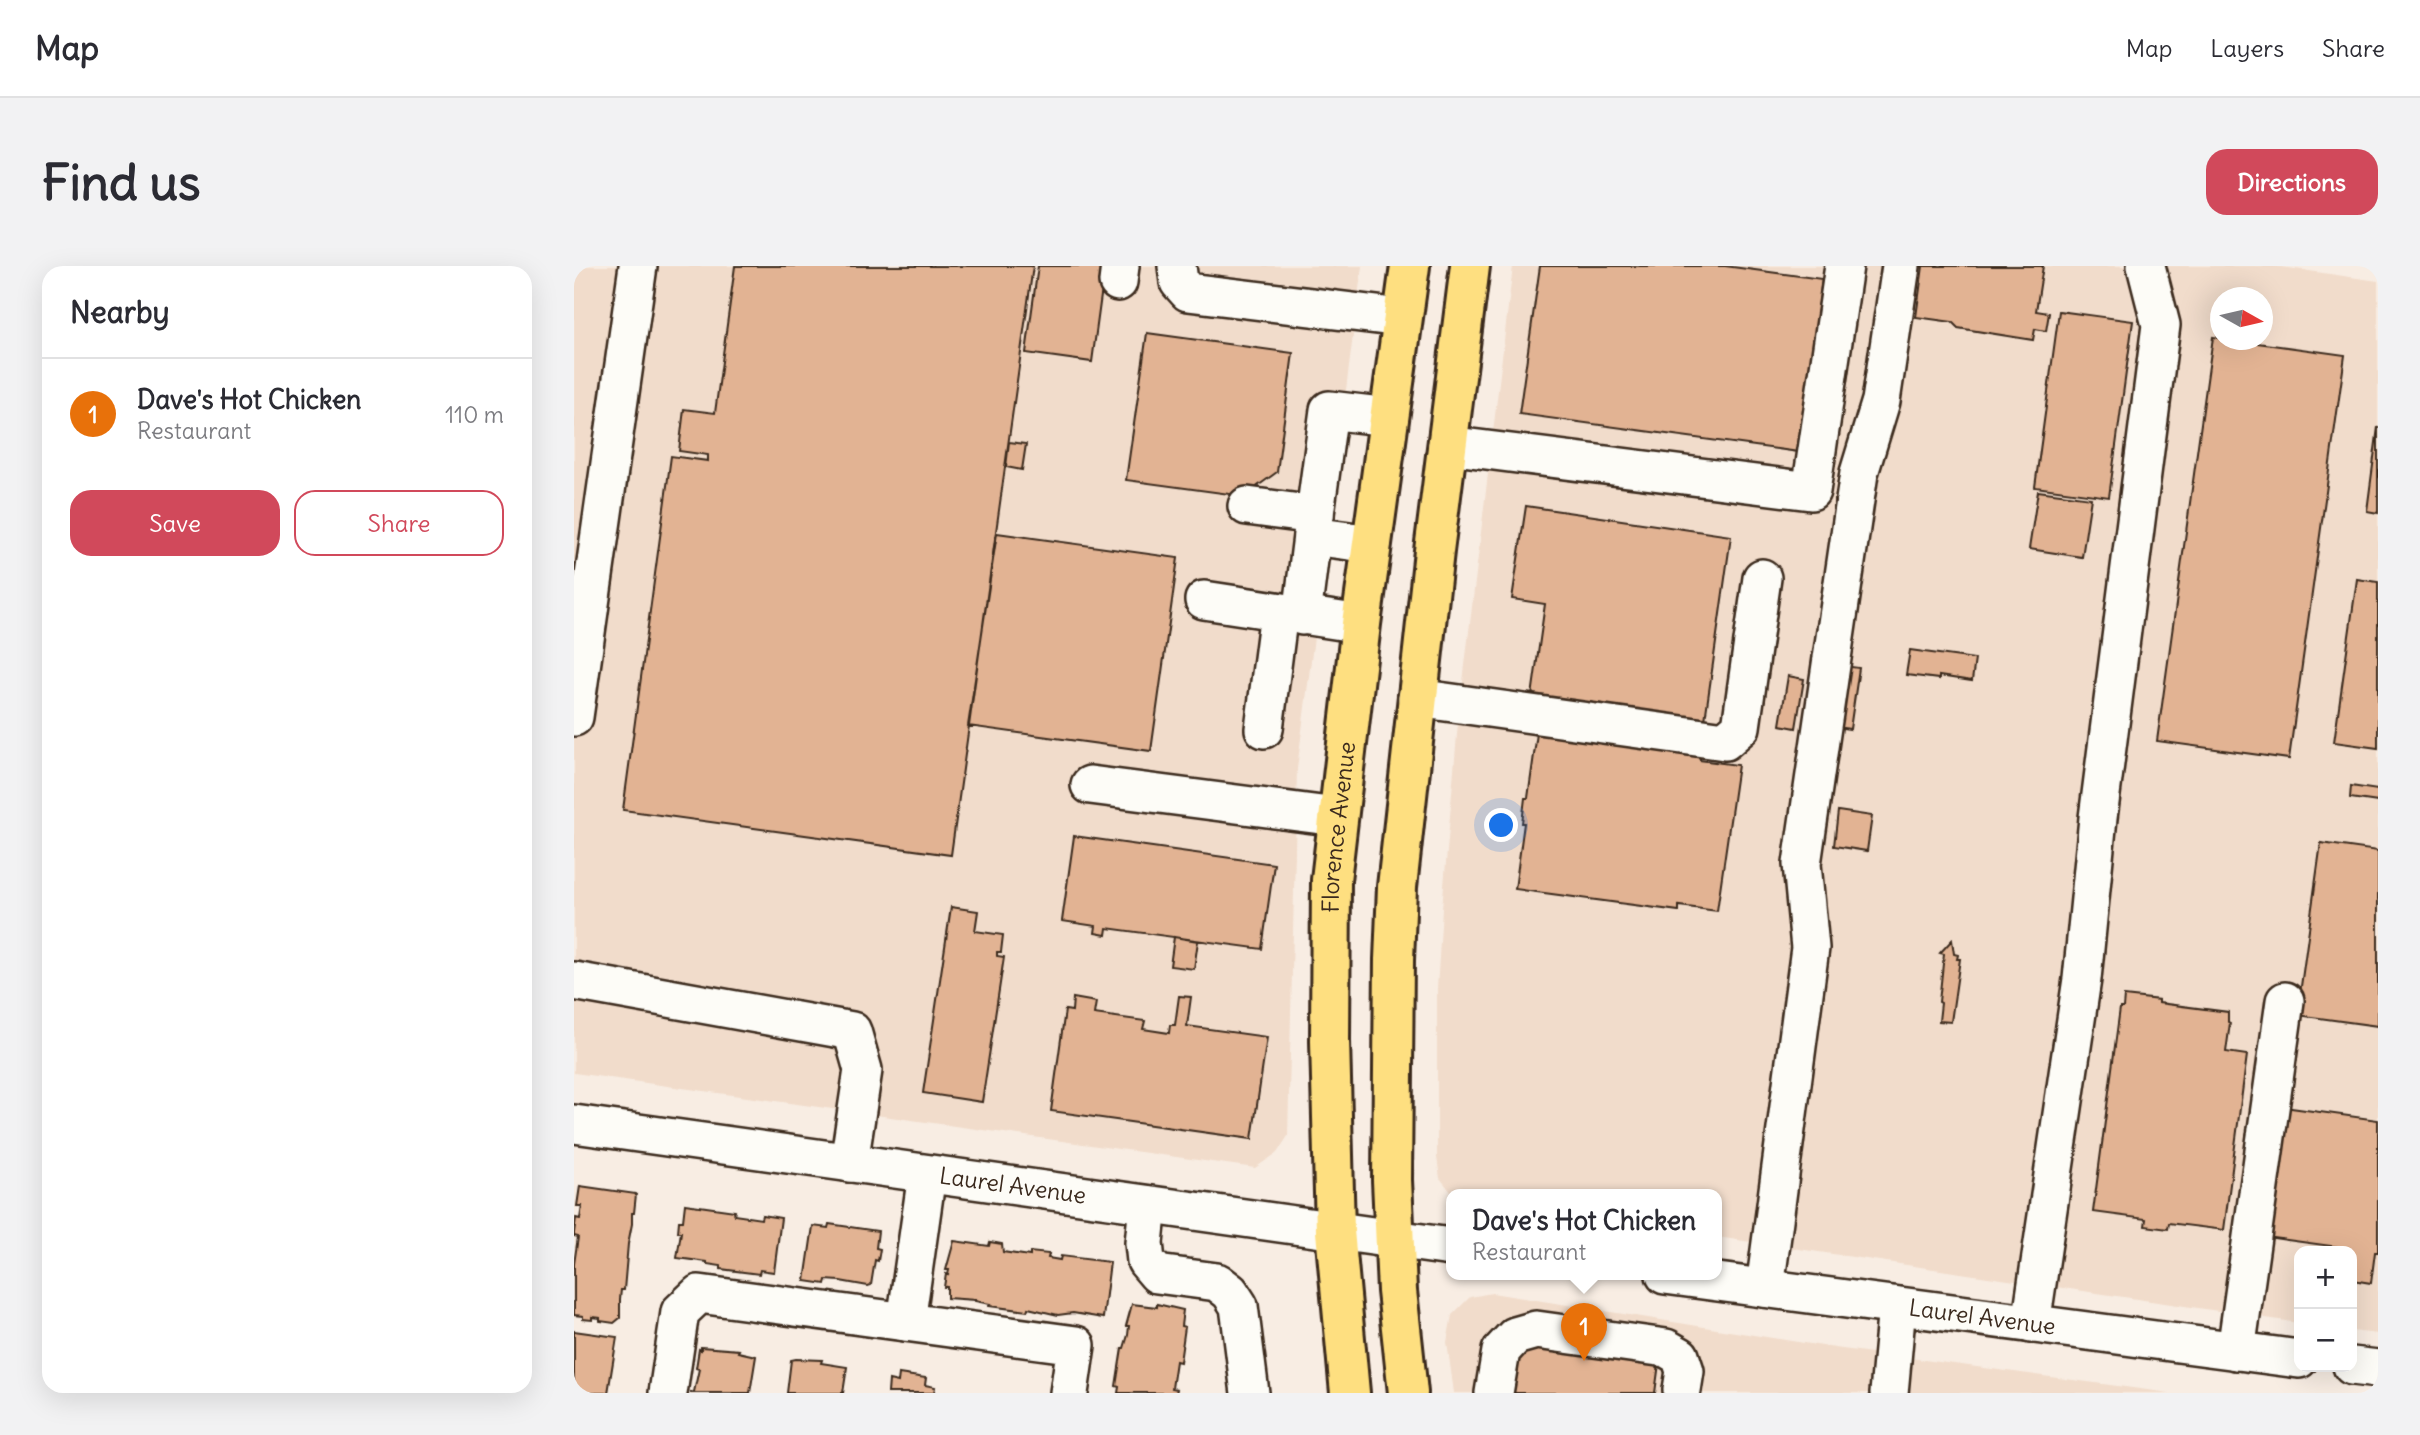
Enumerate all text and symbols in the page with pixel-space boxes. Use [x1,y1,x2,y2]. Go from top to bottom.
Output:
text: Map [35,27,99,69]
text: Map [2126,33,2172,63]
text: Layers [2210,33,2284,63]
text: Share [2322,33,2385,63]
button: Directions [2206,149,2378,215]
text: Find us [42,152,200,213]
north arrow [2210,287,2273,350]
text: Nearby [70,293,170,331]
text: Dave's Hot Chicken [137,383,361,416]
text: 1 [88,400,98,429]
text: 110 m [445,400,504,429]
text: Restaurant [137,416,251,445]
button: Save [70,490,280,556]
button: Share [294,490,504,556]
street label: Florence Avenue [1316,740,1361,913]
your location [1484,808,1518,842]
street label: Laurel Avenue [938,1160,1088,1210]
popup [1446,1189,1722,1280]
text: Dave's Hot Chicken [1472,1204,1696,1237]
text: Restaurant [1472,1237,1586,1266]
map controls [2294,1246,2357,1372]
button: + [2294,1246,2357,1309]
street label: Laurel Avenue [1907,1292,2057,1341]
pin: 1 [1561,1303,1607,1361]
button: − [2294,1309,2357,1372]

